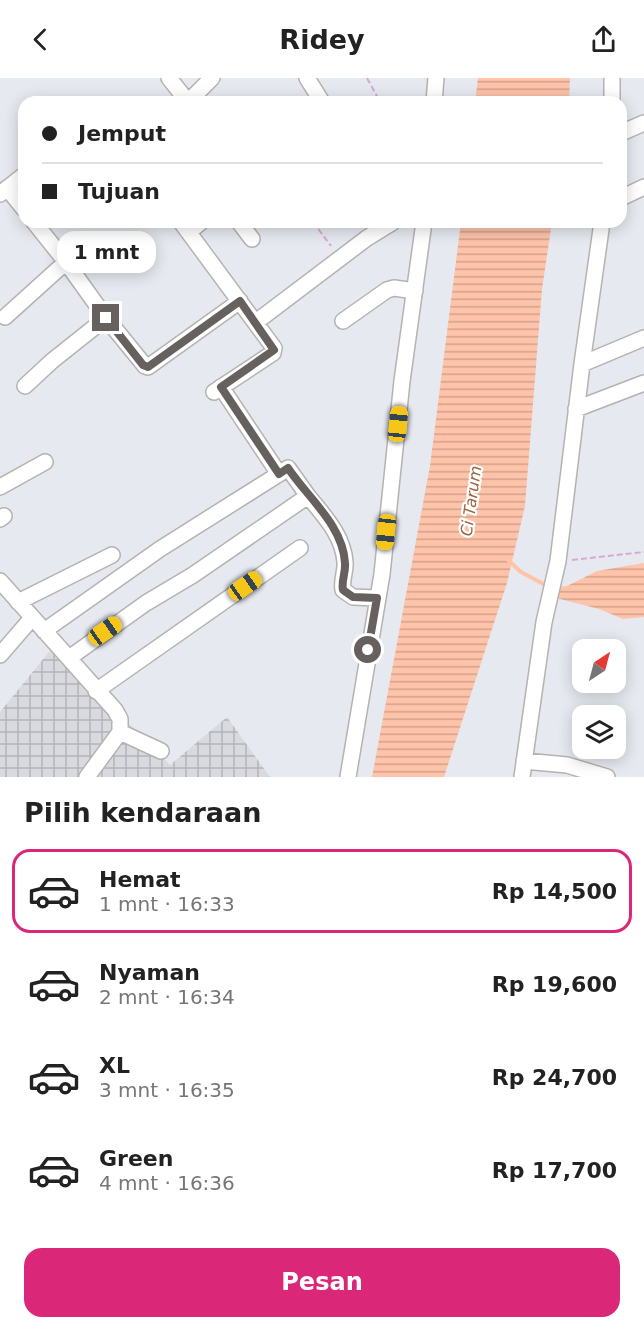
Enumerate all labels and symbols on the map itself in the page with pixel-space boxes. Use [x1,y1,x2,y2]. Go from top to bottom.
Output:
callout: 1 mnt [57,231,156,273]
route end [92,304,119,331]
car [387,405,409,443]
water label: Ci Tarum [457,465,485,537]
car [375,513,397,551]
car [225,568,265,604]
car [85,613,125,649]
route start [354,636,381,663]
north arrow [572,639,626,693]

